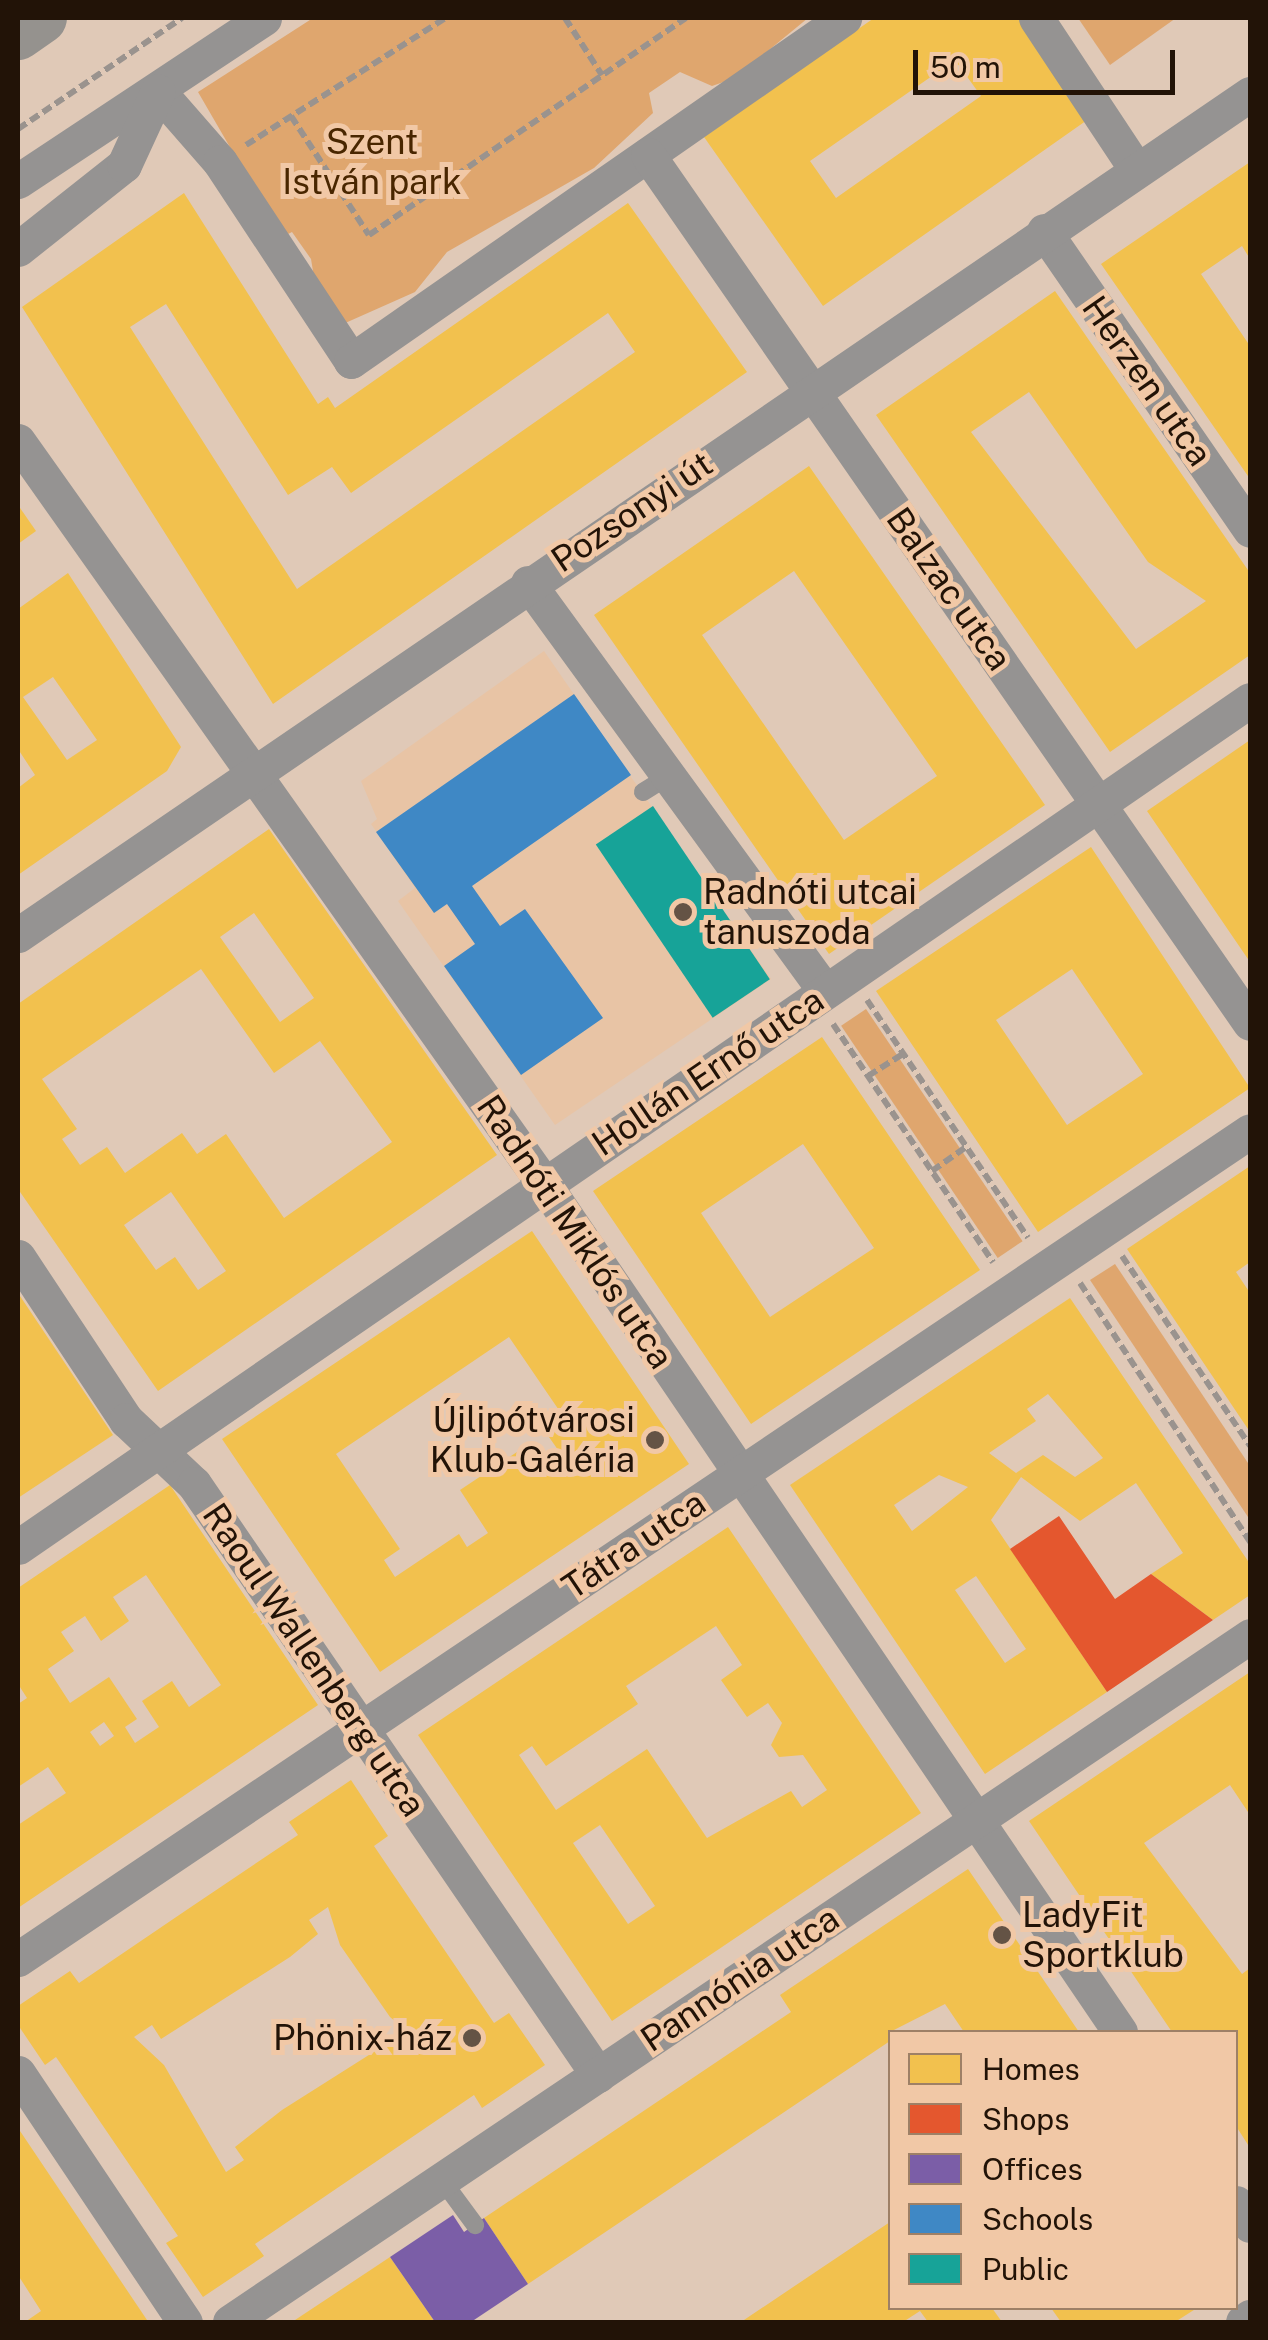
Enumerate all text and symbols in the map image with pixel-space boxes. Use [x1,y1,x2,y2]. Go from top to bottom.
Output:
scale bar [918,30,1180,92]
text: 50 m [930,49,1001,85]
park label: Szent István park [282,121,462,203]
street label: Herzen utca [1073,288,1221,474]
street label: Pozsonyi út [543,443,721,581]
street label: Balzac utca [878,499,1020,679]
place label: Radnóti utcai tanuszoda [703,871,917,953]
marker: Radnóti utcai tanuszoda [672,901,694,923]
street label: Hollán Ernő utca [584,979,832,1165]
street label: Radnóti Miklós utca [468,1087,682,1377]
place label: Újlipótvárosi Klub-Galéria [430,1399,635,1481]
marker: Újlipótvárosi Klub-Galéria [644,1429,666,1451]
street label: Tátra utca [555,1482,713,1608]
street label: Raoul Wallenberg utca [193,1495,435,1825]
place label: LadyFit Sportklub [1022,1894,1184,1976]
street label: Pannónia utca [633,1897,847,2061]
marker: LadyFit Sportklub [991,1924,1013,1946]
place label: Phönix-ház [273,2017,452,2059]
marker: Phönix-ház [461,2027,483,2049]
legend [888,2030,1238,2310]
text: Homes [982,2051,1080,2087]
text: Shops [982,2101,1069,2137]
text: Offices [982,2151,1083,2187]
text: Schools [982,2201,1093,2237]
text: Public [982,2251,1069,2287]

